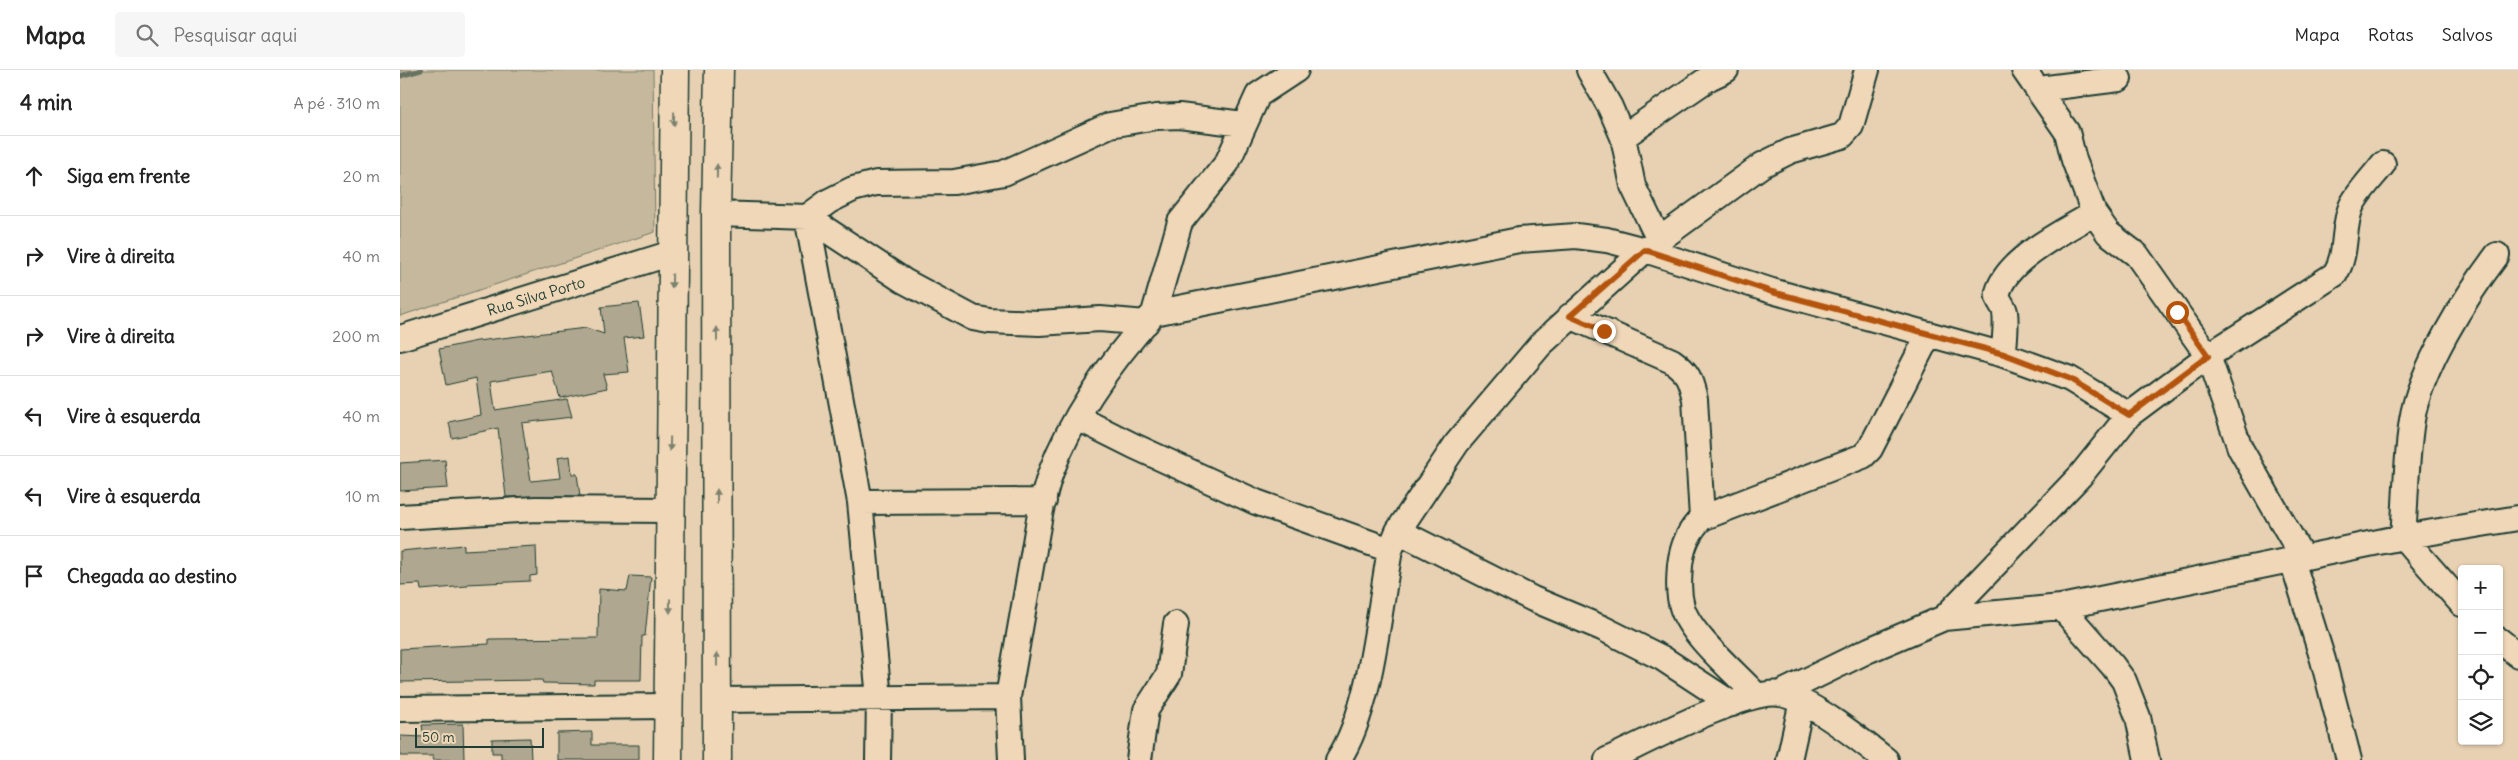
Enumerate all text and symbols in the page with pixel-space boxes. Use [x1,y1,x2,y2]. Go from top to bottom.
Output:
search box [115,12,465,57]
text: Mapa [25,20,85,50]
icon: search [133,21,161,49]
text: Pesquisar aqui [173,23,297,47]
text: Mapa [2295,23,2340,46]
text: Rotas [2368,23,2414,46]
text: Salvos [2442,23,2493,46]
text: 4 min [20,89,72,116]
text: A pé · 310 m [293,93,380,113]
one-way arrow [670,111,678,127]
icon: ahead [20,162,48,190]
one-way arrow [713,163,721,179]
text: Siga em frente [67,164,190,188]
text: 20 m [343,166,380,186]
icon: right [20,242,48,270]
text: Vire à direita [67,244,175,268]
text: 40 m [342,246,380,266]
street label: Rua Silva Porto [485,272,587,320]
one-way arrow [668,273,676,289]
route start [2166,301,2189,324]
route end [1593,320,1616,343]
icon: right [20,322,48,350]
text: Vire à direita [67,324,175,348]
text: 200 m [332,326,380,346]
one-way arrow [713,326,721,342]
icon: left [20,402,48,430]
text: Vire à esquerda [67,404,201,428]
text: 40 m [342,406,380,426]
one-way arrow [666,436,674,452]
icon: left [20,482,48,510]
text: Vire à esquerda [67,484,201,508]
text: 10 m [345,486,380,506]
one-way arrow [713,488,721,504]
icon: arrive [20,562,48,590]
text: Chegada ao destino [67,564,237,588]
map controls [2458,565,2503,745]
button: + [2458,565,2503,610]
one-way arrow [666,598,674,614]
button: − [2458,610,2503,655]
one-way arrow [713,651,721,667]
button: locate [2458,655,2503,700]
button: layers [2458,700,2503,745]
scale bar [415,725,544,748]
text: 50 m [422,728,455,746]

